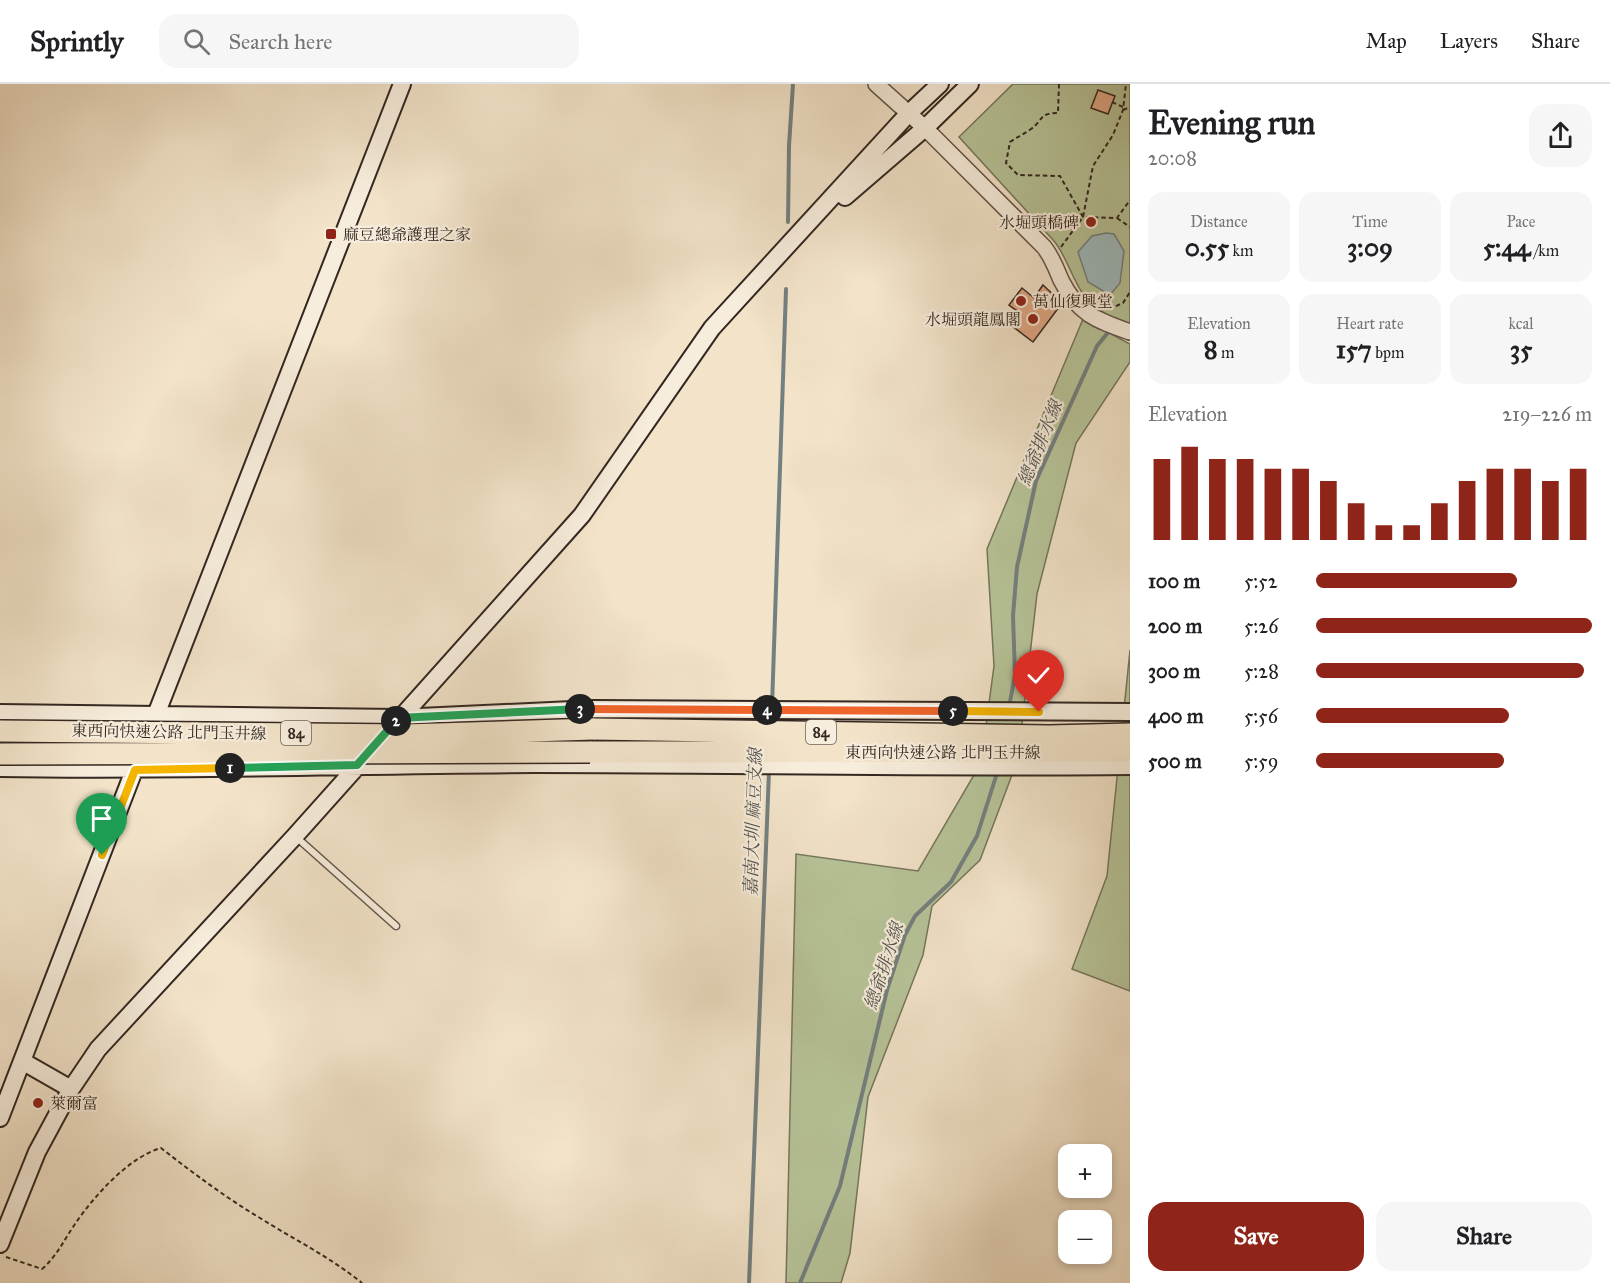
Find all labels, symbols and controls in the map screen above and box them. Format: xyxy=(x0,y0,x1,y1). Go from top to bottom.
search box xyxy=(159,14,579,68)
text: Sprintly xyxy=(30,24,123,59)
icon: search xyxy=(180,25,213,58)
text: Search here xyxy=(228,28,332,55)
text: Map xyxy=(1366,28,1407,54)
text: Layers xyxy=(1440,28,1498,54)
text: Share xyxy=(1531,28,1580,54)
text: Evening run xyxy=(1148,103,1315,143)
button: share xyxy=(1529,104,1592,167)
text: 20:08 xyxy=(1148,146,1197,170)
text: Distance xyxy=(1190,212,1248,231)
text: Time xyxy=(1352,212,1388,231)
text: Pace xyxy=(1506,212,1536,231)
place label: 水堀頭橋碑 xyxy=(999,213,1079,232)
marker: 水堀頭橋碑 xyxy=(1084,215,1098,229)
place label: 麻豆總爺護理之家 xyxy=(343,225,471,244)
marker: 麻豆總爺護理之家 xyxy=(324,227,338,241)
text: 0.55 xyxy=(1185,231,1229,263)
text: 3:09 xyxy=(1347,231,1393,263)
text: 5:44 xyxy=(1483,231,1530,263)
text: km xyxy=(1229,241,1253,260)
text: /km xyxy=(1530,241,1559,260)
place label: 萬仙復興堂 xyxy=(1033,292,1113,311)
marker: 萬仙復興堂 xyxy=(1014,294,1028,308)
place label: 水堀頭龍鳳閣 xyxy=(925,310,1021,329)
marker: 水堀頭龍鳳閣 xyxy=(1026,312,1040,326)
text: Elevation xyxy=(1187,314,1251,333)
text: Heart rate xyxy=(1336,314,1404,333)
text: kcal xyxy=(1508,314,1534,333)
text: 8 xyxy=(1204,333,1217,365)
text: 157 xyxy=(1336,333,1372,365)
text: 35 xyxy=(1510,333,1532,365)
text: m xyxy=(1217,343,1234,362)
text: bpm xyxy=(1372,343,1404,362)
water label: 總爺排水線 xyxy=(1013,395,1068,489)
text: Elevation xyxy=(1148,402,1227,426)
text: 219–226 m xyxy=(1502,402,1592,426)
text: 100 m xyxy=(1148,569,1200,593)
text: 5:52 xyxy=(1244,569,1278,593)
text: 200 m xyxy=(1148,614,1202,638)
text: 5:26 xyxy=(1244,614,1278,638)
pin xyxy=(1013,650,1064,712)
icon: check xyxy=(1022,659,1055,692)
text: 300 m xyxy=(1148,659,1200,683)
text: 5:28 xyxy=(1244,659,1279,683)
pin: 3 xyxy=(565,694,595,724)
pin: 4 xyxy=(752,695,782,725)
pin: 5 xyxy=(938,696,968,726)
text: 3 xyxy=(577,699,583,718)
text: 4 xyxy=(763,700,771,719)
text: 5 xyxy=(949,701,957,720)
text: 400 m xyxy=(1148,704,1204,728)
text: 5:56 xyxy=(1244,704,1278,728)
pin: 2 xyxy=(381,706,411,736)
text: 2 xyxy=(392,711,400,730)
road number: 84 xyxy=(806,720,836,744)
street label: 東西向快速公路 北門玉井線 xyxy=(71,721,267,743)
road number: 84 xyxy=(281,721,311,745)
street label: 東西向快速公路 北門玉井線 xyxy=(845,743,1041,762)
water label: 嘉南大圳 麻豆支線 xyxy=(739,746,767,896)
text: 500 m xyxy=(1148,749,1202,773)
text: 5:59 xyxy=(1244,749,1278,773)
pin: 1 xyxy=(215,753,245,783)
text: 1 xyxy=(227,758,233,777)
pin xyxy=(76,793,127,855)
icon: arrive xyxy=(85,802,118,835)
water label: 總爺排水線 xyxy=(860,918,909,1012)
place label: 萊爾富 xyxy=(50,1094,98,1113)
marker: 萊爾富 xyxy=(31,1096,45,1110)
map controls xyxy=(1058,1144,1112,1264)
button: + xyxy=(1058,1144,1112,1198)
button: Save xyxy=(1148,1202,1364,1271)
button: Share xyxy=(1376,1202,1592,1271)
button: − xyxy=(1058,1210,1112,1264)

